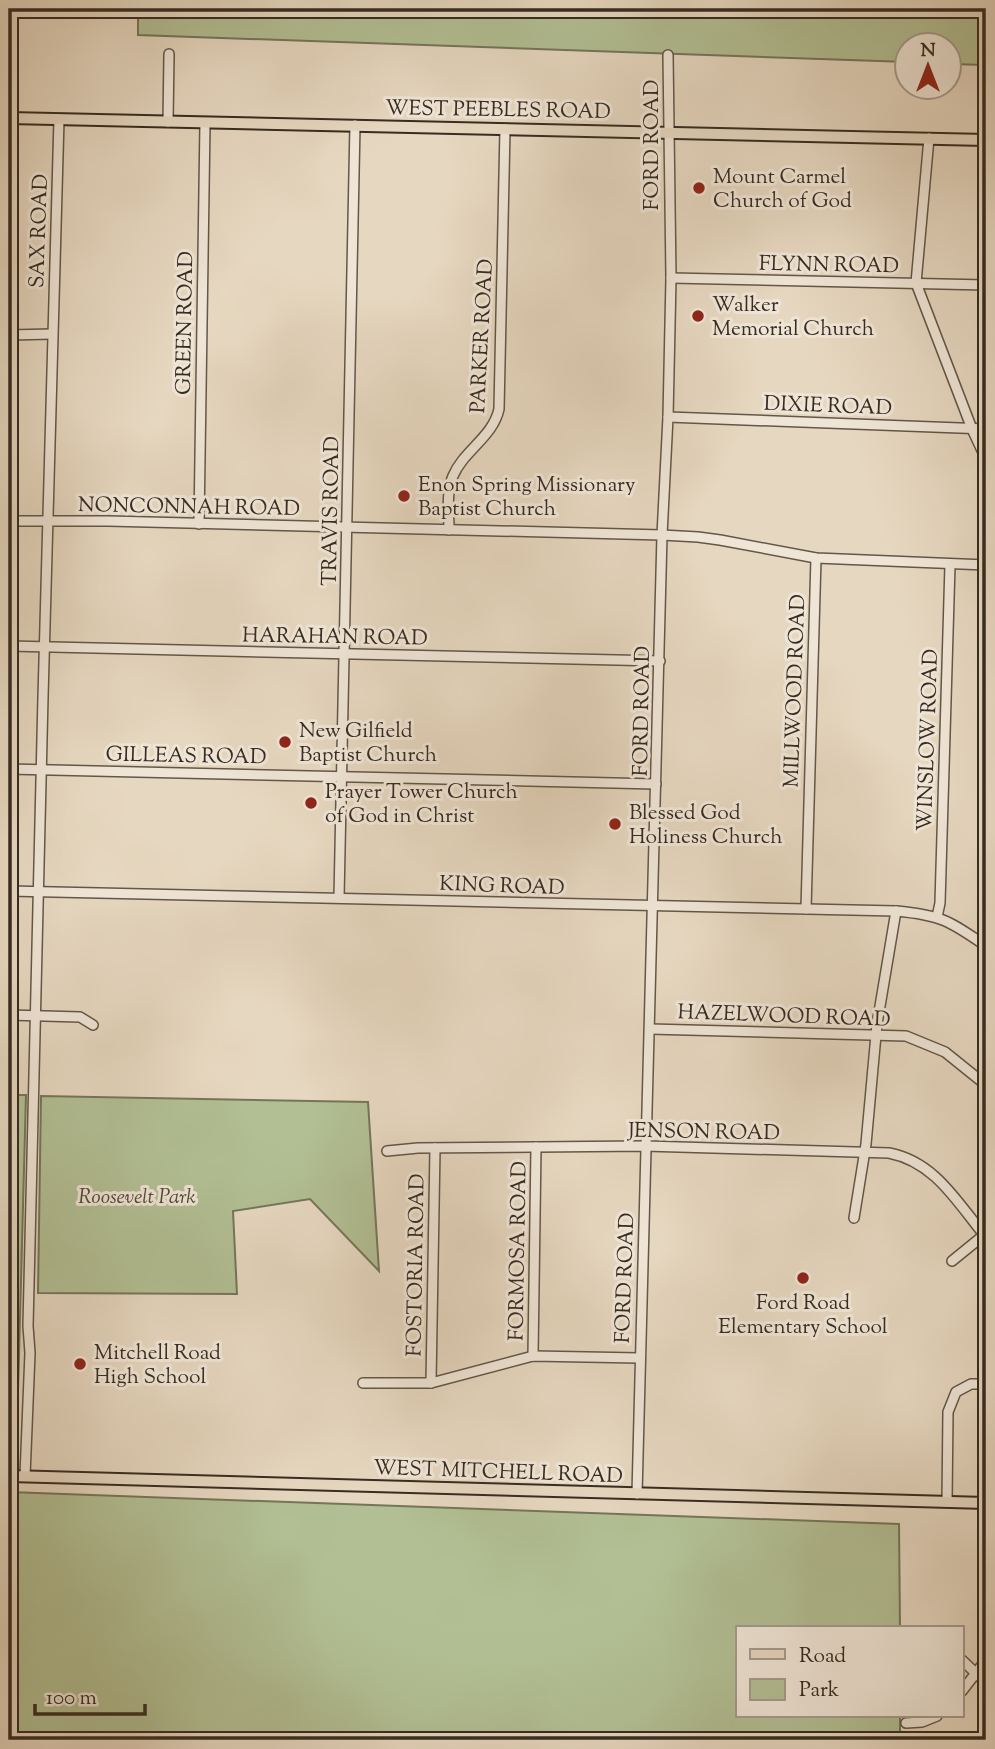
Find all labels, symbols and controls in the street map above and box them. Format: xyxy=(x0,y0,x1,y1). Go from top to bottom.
north arrow xyxy=(894,32,964,102)
text: N xyxy=(920,38,936,65)
street label: FORD ROAD xyxy=(638,80,668,210)
street label: WEST PEEBLES ROAD xyxy=(385,94,611,128)
place label: Mount Carmel Church of God xyxy=(713,163,852,217)
street label: SAX ROAD xyxy=(23,173,57,289)
marker: Mount Carmel Church of God xyxy=(691,180,707,196)
street label: FLYNN ROAD xyxy=(759,250,899,282)
street label: GREEN ROAD xyxy=(170,251,202,395)
street label: PARKER ROAD xyxy=(464,258,502,414)
place label: Walker Memorial Church xyxy=(712,291,874,345)
marker: Walker Memorial Church xyxy=(690,308,706,324)
street label: DIXIE ROAD xyxy=(763,390,893,424)
street label: TRAVIS ROAD xyxy=(316,436,348,586)
place label: Enon Spring Missionary Baptist Church xyxy=(418,471,636,525)
marker: Enon Spring Missionary Baptist Church xyxy=(396,488,412,504)
street label: NONCONNAH ROAD xyxy=(78,491,300,525)
street label: MILLWOOD ROAD xyxy=(778,594,814,788)
street label: HARAHAN ROAD xyxy=(242,621,428,655)
street label: FORD ROAD xyxy=(627,645,659,777)
street label: WINSLOW ROAD xyxy=(911,648,947,832)
place label: New Gilfield Baptist Church xyxy=(299,717,437,771)
marker: New Gilfield Baptist Church xyxy=(277,734,293,750)
street label: GILLEAS ROAD xyxy=(105,741,267,773)
place label: Prayer Tower Church of God in Christ xyxy=(325,778,518,832)
marker: Prayer Tower Church of God in Christ xyxy=(303,795,319,811)
place label: Blessed God Holiness Church xyxy=(629,799,783,853)
marker: Blessed God Holiness Church xyxy=(607,816,623,832)
street label: KING ROAD xyxy=(439,870,565,904)
street label: HAZELWOOD ROAD xyxy=(677,998,891,1036)
street label: JENSON ROAD xyxy=(627,1117,780,1149)
street label: FORMOSA ROAD xyxy=(502,1161,536,1341)
street label: FOSTORIA ROAD xyxy=(400,1173,434,1357)
park label: Roosevelt Park xyxy=(78,1183,196,1213)
street label: FORD ROAD xyxy=(609,1212,643,1344)
marker: Ford Road Elementary School xyxy=(795,1270,811,1286)
place label: Ford Road Elementary School xyxy=(718,1289,888,1343)
place label: Mitchell Road High School xyxy=(94,1339,221,1393)
marker: Mitchell Road High School xyxy=(72,1356,88,1372)
street label: WEST MITCHELL ROAD xyxy=(373,1454,623,1492)
legend xyxy=(736,1626,964,1718)
text: Road xyxy=(799,1642,846,1672)
scale bar xyxy=(35,1672,145,1716)
text: Park xyxy=(799,1676,840,1706)
text: 100 m xyxy=(46,1684,97,1714)

